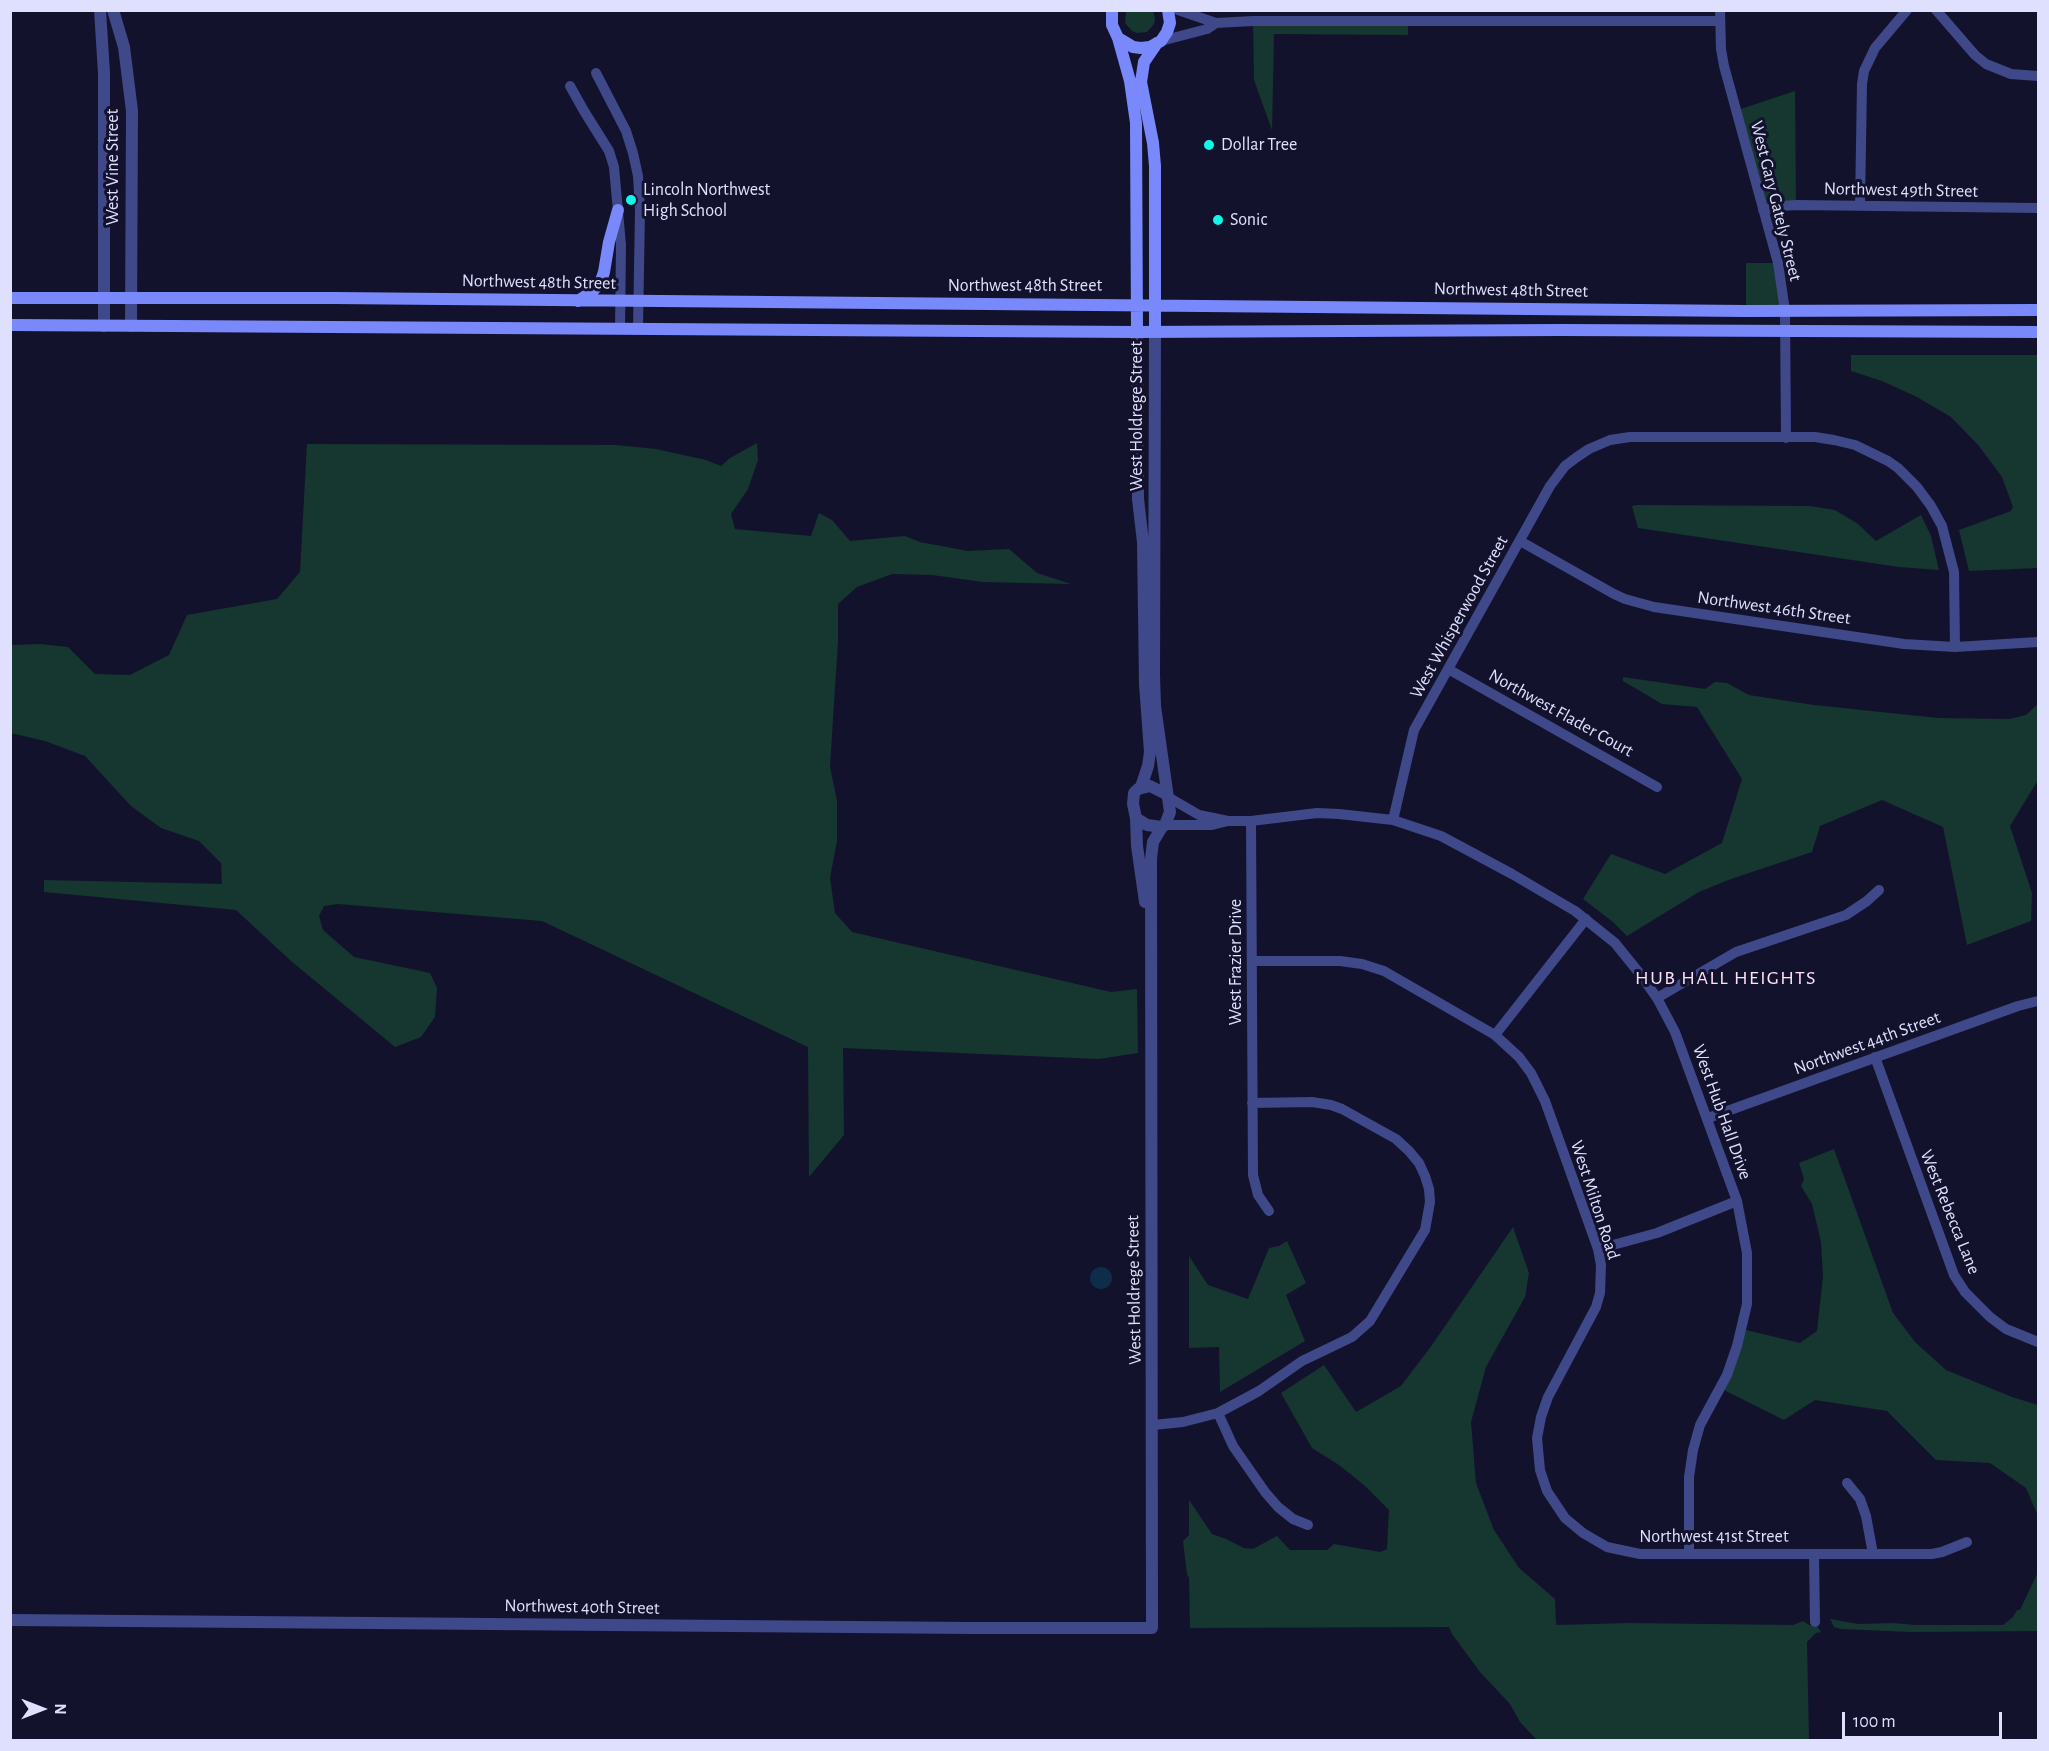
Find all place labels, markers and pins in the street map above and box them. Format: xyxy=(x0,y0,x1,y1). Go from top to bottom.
place label: Dollar Tree xyxy=(1221,134,1297,156)
marker: Dollar Tree xyxy=(1202,138,1216,152)
place label: Lincoln Northwest High School xyxy=(643,179,770,222)
marker: Lincoln Northwest High School xyxy=(624,193,638,207)
place label: Sonic xyxy=(1230,209,1267,231)
marker: Sonic xyxy=(1211,213,1225,227)

